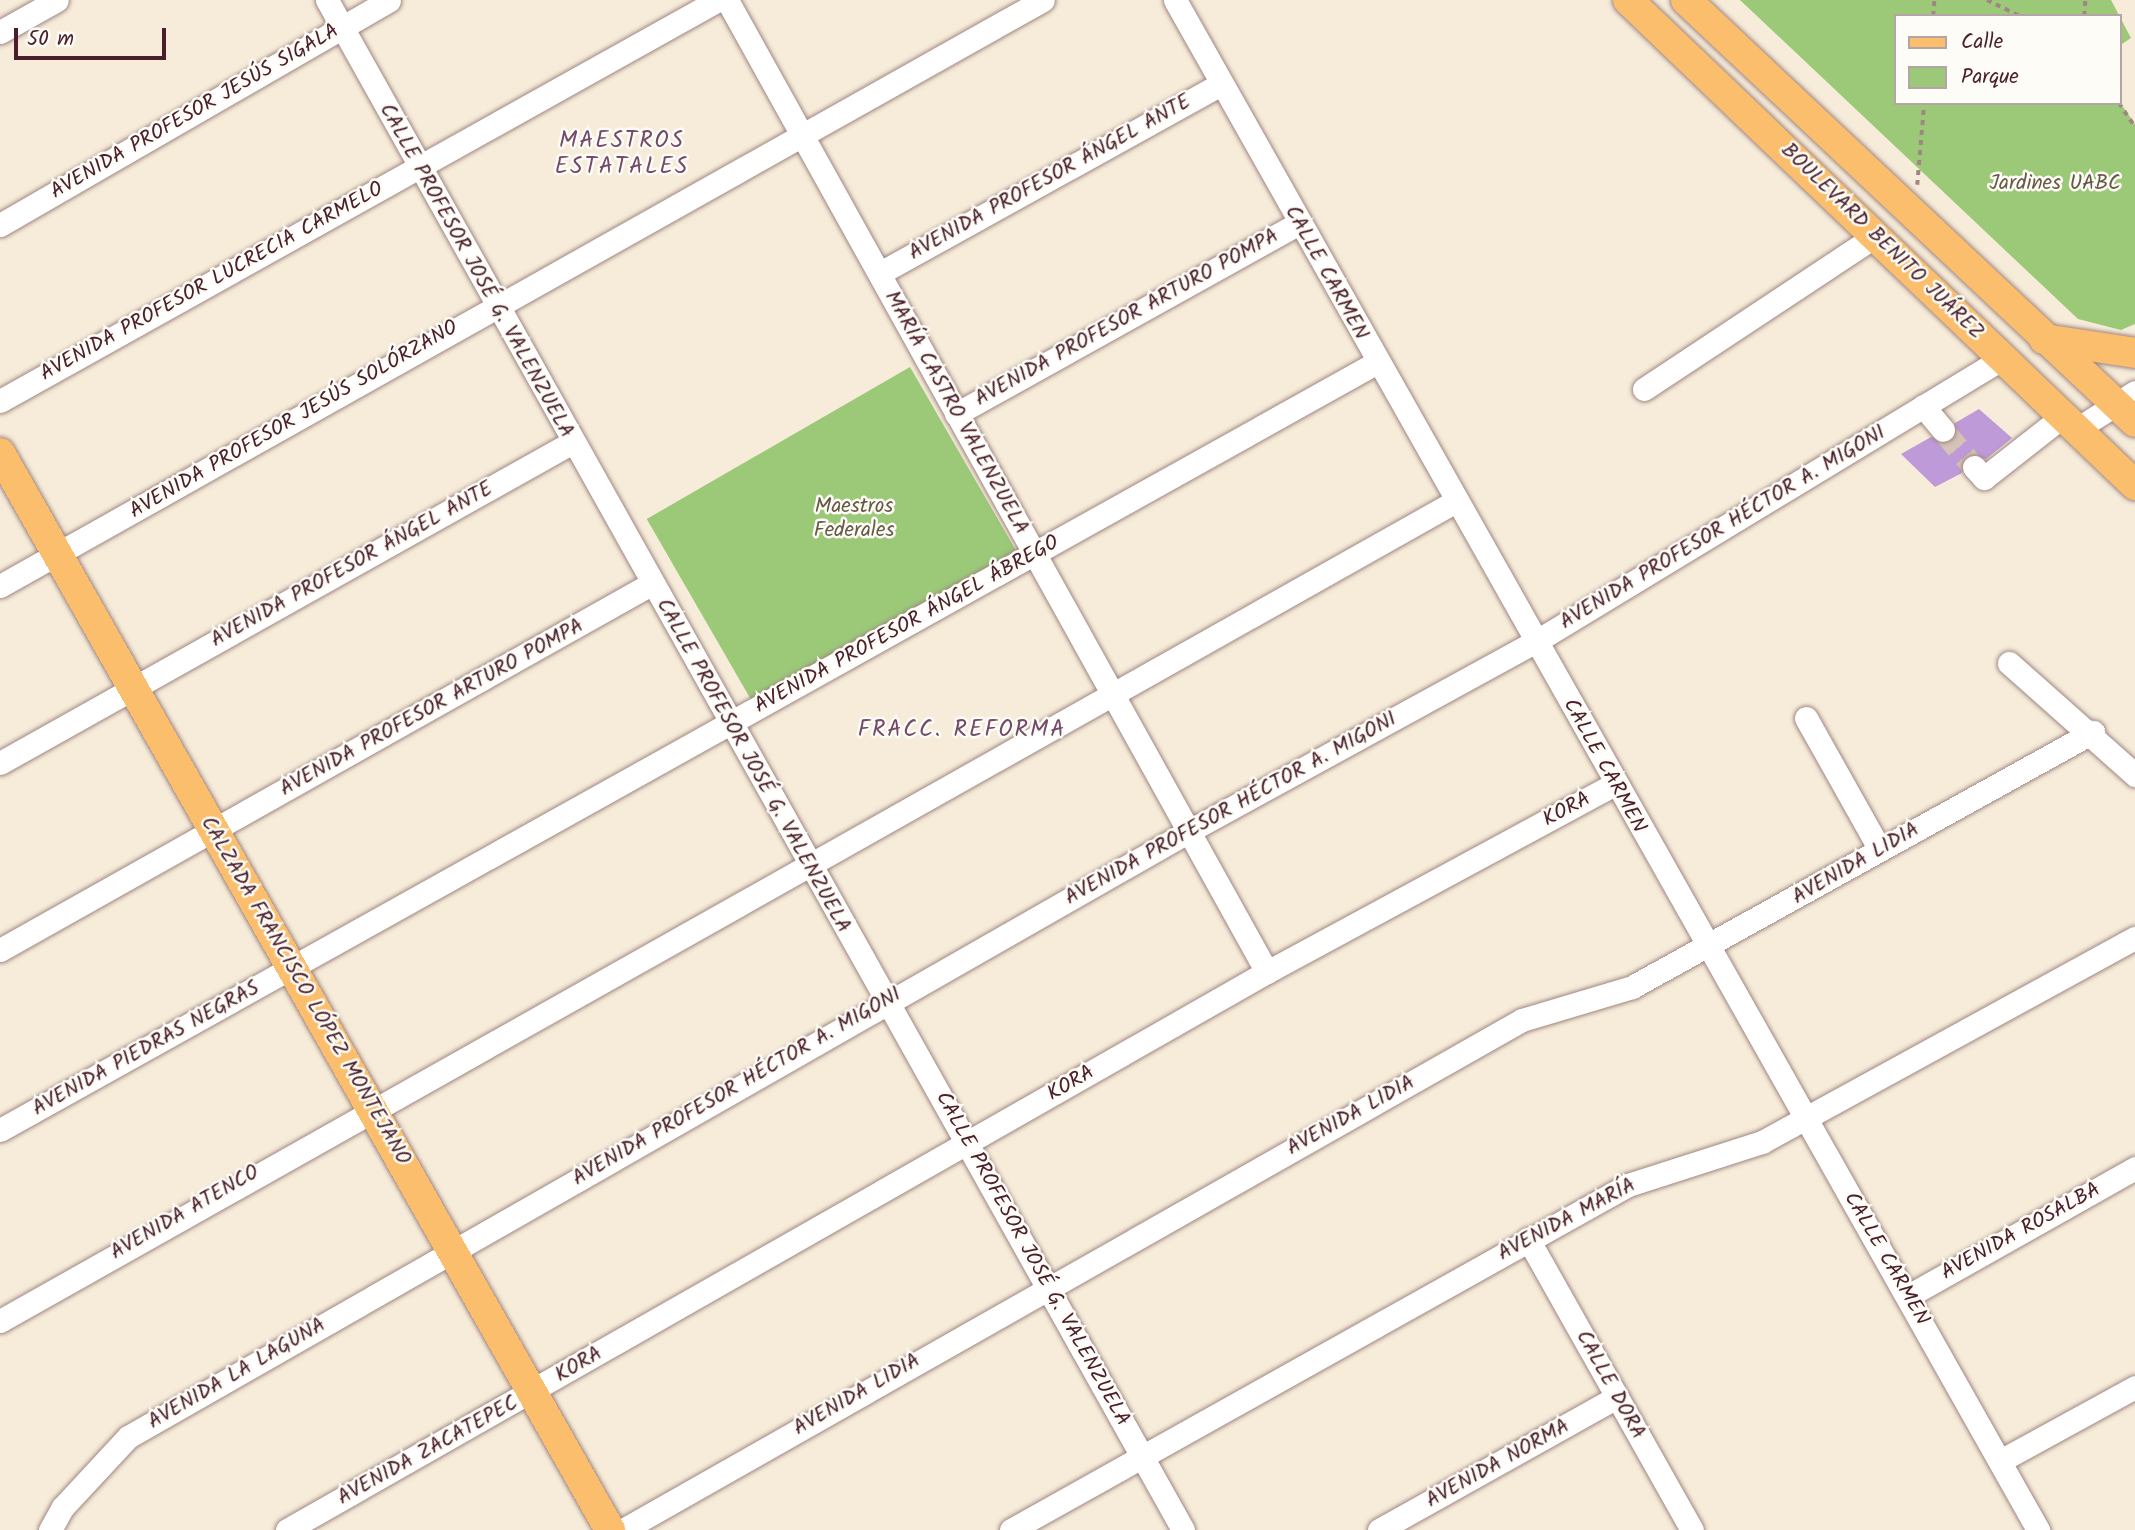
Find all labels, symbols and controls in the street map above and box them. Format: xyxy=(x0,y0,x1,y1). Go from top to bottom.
scale bar xyxy=(18,14,170,58)
legend xyxy=(1894,14,2121,105)
street label: AVENIDA PROFESOR JESÚS SIGALA xyxy=(46,19,344,205)
text: 50 m xyxy=(27,23,74,56)
text: Calle xyxy=(1961,26,2003,59)
text: Parque xyxy=(1961,61,2019,94)
street label: AVENIDA PROFESOR ÁNGEL ANTE xyxy=(905,90,1195,266)
street label: CALLE PROFESOR JOSÉ G. VALENZUELA xyxy=(373,99,579,443)
district label: MAESTROS ESTATALES xyxy=(556,127,688,181)
street label: BOULEVARD BENITO JUÁREZ xyxy=(1775,138,1989,346)
park label: Jardines UABC xyxy=(1989,171,2121,197)
street label: AVENIDA PROFESOR LUCRECIA CARMELO xyxy=(36,177,388,387)
street label: CALLE CARMEN xyxy=(1279,201,1373,345)
street label: AVENIDA PROFESOR ARTURO POMPA xyxy=(971,224,1283,412)
street label: MARÍA CASTRO VALENZUELA xyxy=(878,287,1034,539)
street label: AVENIDA PROFESOR JESÚS SOLÓRZANO xyxy=(125,315,463,525)
street label: AVENIDA PROFESOR HÉCTOR A. MIGONI xyxy=(1556,420,1890,636)
street label: AVENIDA PROFESOR ÁNGEL ANTE xyxy=(207,477,497,653)
park label: Maestros Federales xyxy=(814,494,894,544)
street label: AVENIDA PROFESOR ÁNGEL ÁBREGO xyxy=(750,530,1064,720)
street label: CALLE PROFESOR JOSÉ G. VALENZUELA xyxy=(650,594,856,938)
street label: AVENIDA PROFESOR ARTURO POMPA xyxy=(276,614,588,802)
street label: CALLE CARMEN xyxy=(1557,694,1651,838)
street label: AVENIDA PROFESOR HÉCTOR A. MIGONI xyxy=(1061,707,1401,911)
district label: FRACC. REFORMA xyxy=(860,716,1064,744)
street label: KORA xyxy=(1539,787,1595,833)
street label: CALZADA FRANCISCO LÓPEZ MONTEJANO xyxy=(195,812,415,1170)
street label: AVENIDA LIDIA xyxy=(1788,817,1924,911)
street label: AVENIDA PIEDRAS NEGRAS xyxy=(28,976,264,1122)
street label: AVENIDA PROFESOR HÉCTOR A. MIGONI xyxy=(568,982,906,1192)
street label: KORA xyxy=(1043,1061,1099,1107)
street label: AVENIDA LIDIA xyxy=(1283,1070,1419,1162)
street label: CALLE PROFESOR JOSÉ G. VALENZUELA xyxy=(929,1087,1135,1431)
street label: AVENIDA ATENCO xyxy=(106,1160,264,1266)
street label: AVENIDA MARÍA xyxy=(1494,1173,1640,1267)
street label: AVENIDA ROSALBA xyxy=(1937,1178,2105,1286)
street label: CALLE CARMEN xyxy=(1838,1188,1934,1330)
street label: AVENIDA LA LAGUNA xyxy=(144,1313,330,1435)
street label: CALLE DORA xyxy=(1570,1326,1650,1444)
street label: KORA xyxy=(551,1342,607,1388)
street label: AVENIDA LIDIA xyxy=(789,1348,925,1442)
street label: AVENIDA ZACATEPEC xyxy=(333,1391,523,1511)
street label: AVENIDA NORMA xyxy=(1422,1414,1574,1514)

